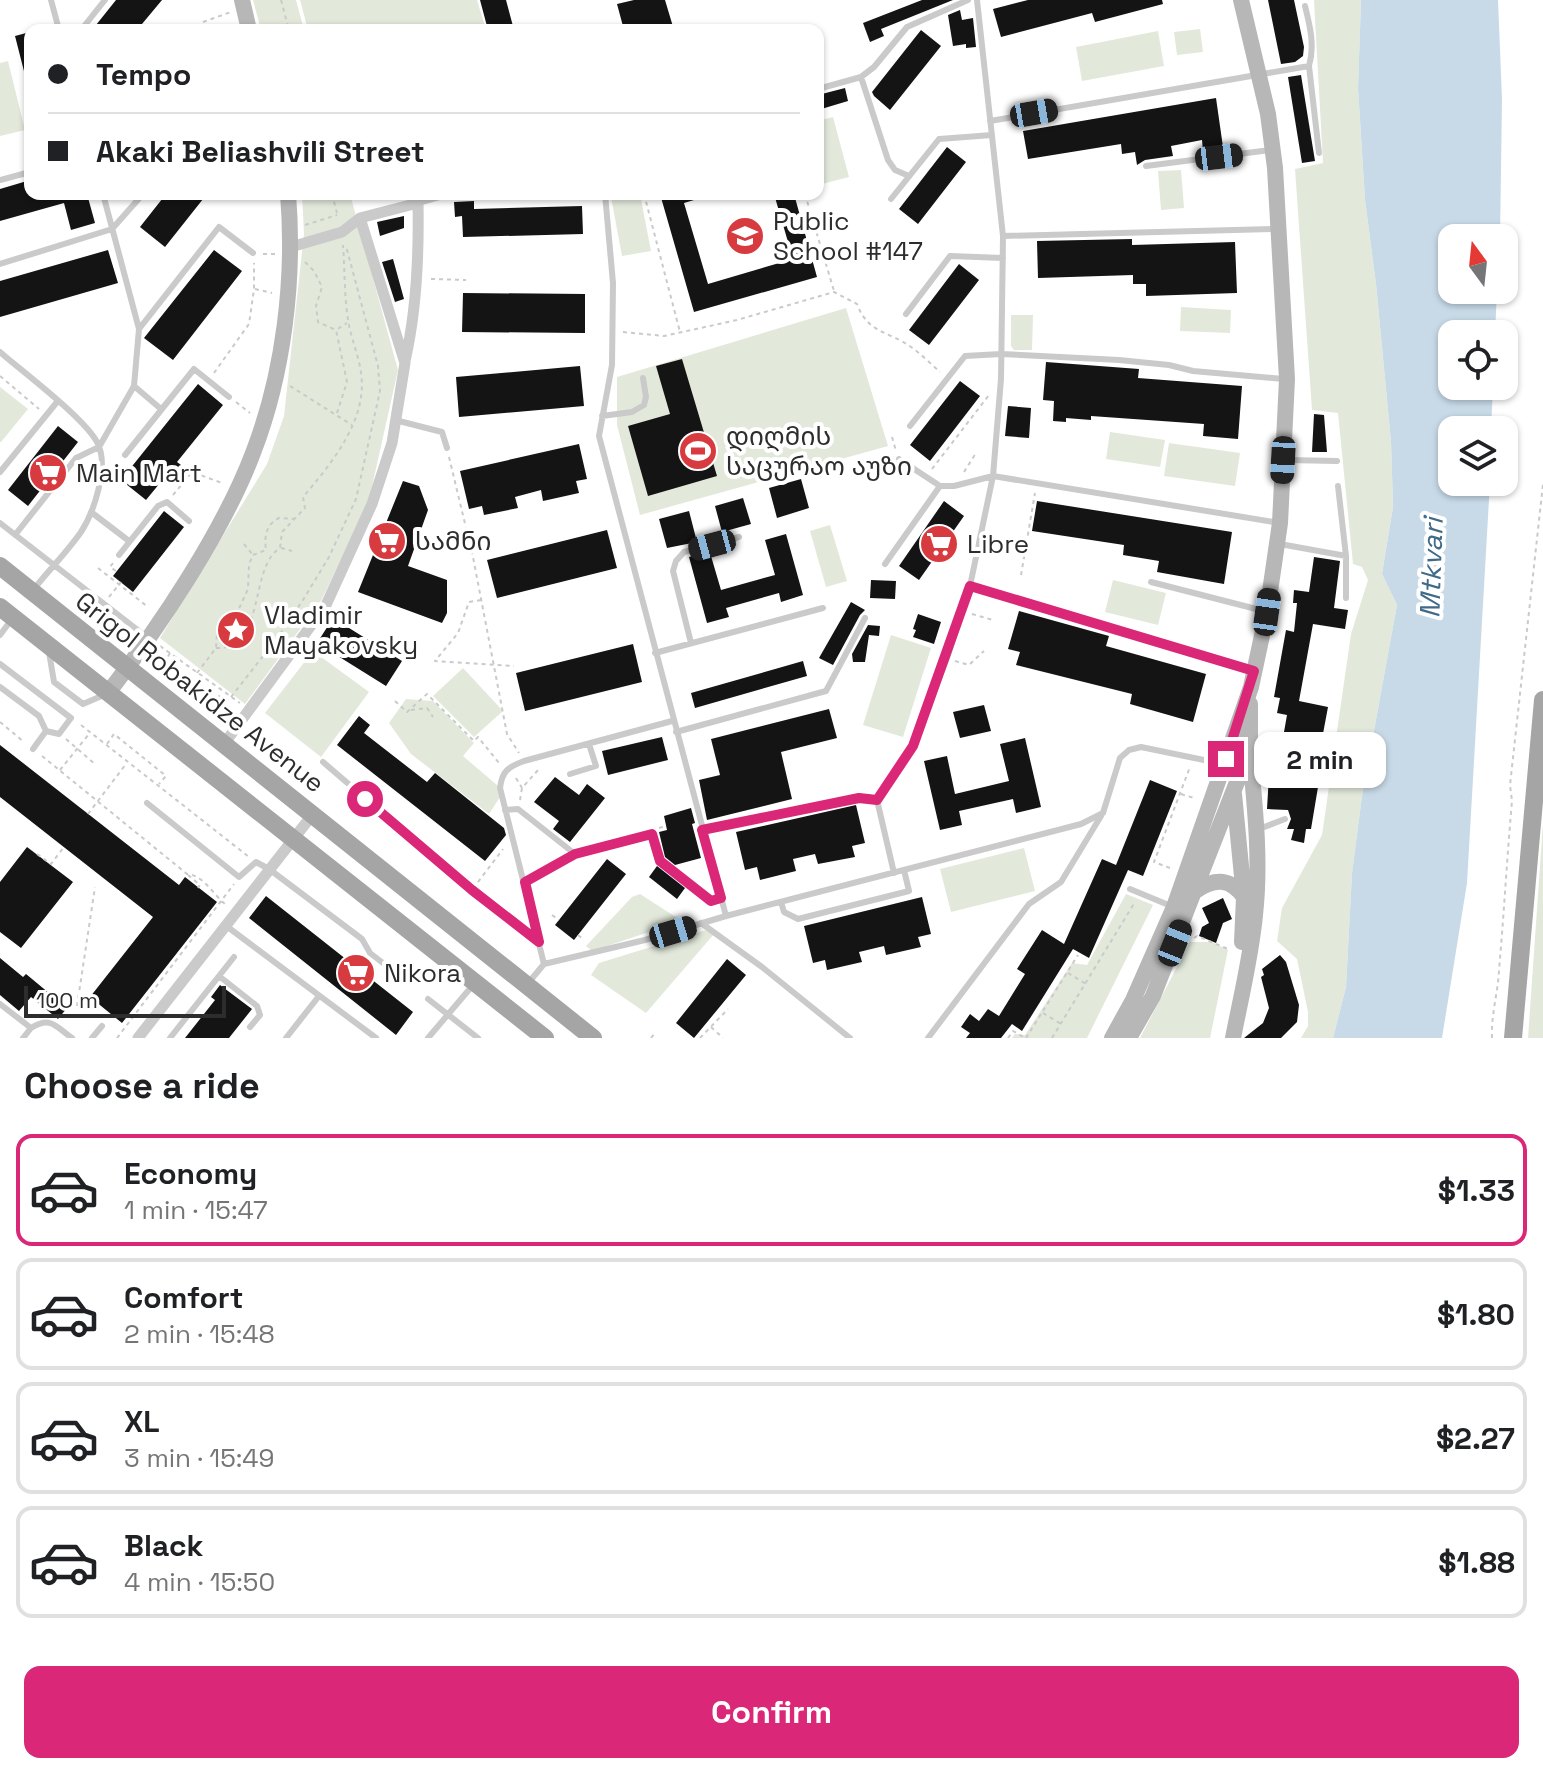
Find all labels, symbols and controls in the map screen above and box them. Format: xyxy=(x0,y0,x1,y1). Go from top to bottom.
text: Tempo xyxy=(96,55,191,94)
car xyxy=(1008,97,1060,129)
text: Akaki Beliashvili Street xyxy=(96,132,425,171)
car xyxy=(1194,142,1244,172)
place label: Public School #147 xyxy=(773,204,923,268)
school or university icon: Public School #147 xyxy=(724,215,766,257)
north arrow xyxy=(1438,224,1518,304)
map controls xyxy=(1438,224,1518,496)
button: locate xyxy=(1438,320,1518,400)
button: layers xyxy=(1438,416,1518,496)
place label: დიღმის საცურაო აუზი xyxy=(726,419,912,483)
sports icon: დიღმის საცურაო აუზი xyxy=(677,430,719,472)
car xyxy=(1270,435,1296,485)
supermarket icon: Main Mart xyxy=(27,452,69,494)
place label: Main Mart xyxy=(76,456,202,490)
water label: Mtkvari xyxy=(1411,514,1451,619)
supermarket icon: სამნი xyxy=(366,520,408,562)
supermarket icon: Libre xyxy=(918,523,960,565)
place label: სამნი xyxy=(415,524,491,558)
car xyxy=(686,527,738,563)
place label: Libre xyxy=(967,527,1029,561)
street label: Grigol Robakidze Avenue xyxy=(69,584,331,800)
car xyxy=(1252,587,1282,637)
place label: Vladimir Mayakovsky xyxy=(264,598,418,662)
place icon: Vladimir Mayakovsky xyxy=(215,609,257,651)
callout: 2 min xyxy=(1254,731,1386,787)
route end xyxy=(1208,741,1244,777)
text: 2 min xyxy=(1286,743,1354,777)
route start xyxy=(347,781,383,817)
car xyxy=(647,914,699,950)
car xyxy=(1155,916,1195,970)
supermarket icon: Nikora xyxy=(335,952,377,994)
place label: Nikora xyxy=(384,956,461,990)
scale bar xyxy=(24,982,226,1018)
text: 100 m xyxy=(36,986,98,1014)
text: Choose a ride xyxy=(24,1063,260,1109)
icon: car xyxy=(28,1154,100,1226)
text: Economy xyxy=(124,1154,257,1193)
text: $1.33 xyxy=(1438,1171,1515,1210)
text: 1 min · 15:47 xyxy=(124,1193,268,1227)
icon: car xyxy=(28,1278,100,1350)
text: Comfort xyxy=(124,1278,243,1317)
text: $1.80 xyxy=(1437,1295,1515,1334)
text: 2 min · 15:48 xyxy=(124,1317,275,1351)
icon: car xyxy=(28,1402,100,1474)
text: XL xyxy=(124,1402,160,1441)
text: $2.27 xyxy=(1436,1419,1515,1458)
text: 3 min · 15:49 xyxy=(124,1441,274,1475)
icon: car xyxy=(28,1526,100,1598)
text: Black xyxy=(124,1526,203,1565)
text: $1.88 xyxy=(1438,1543,1515,1582)
text: 4 min · 15:50 xyxy=(124,1565,275,1599)
button: Confirm xyxy=(24,1666,1519,1758)

